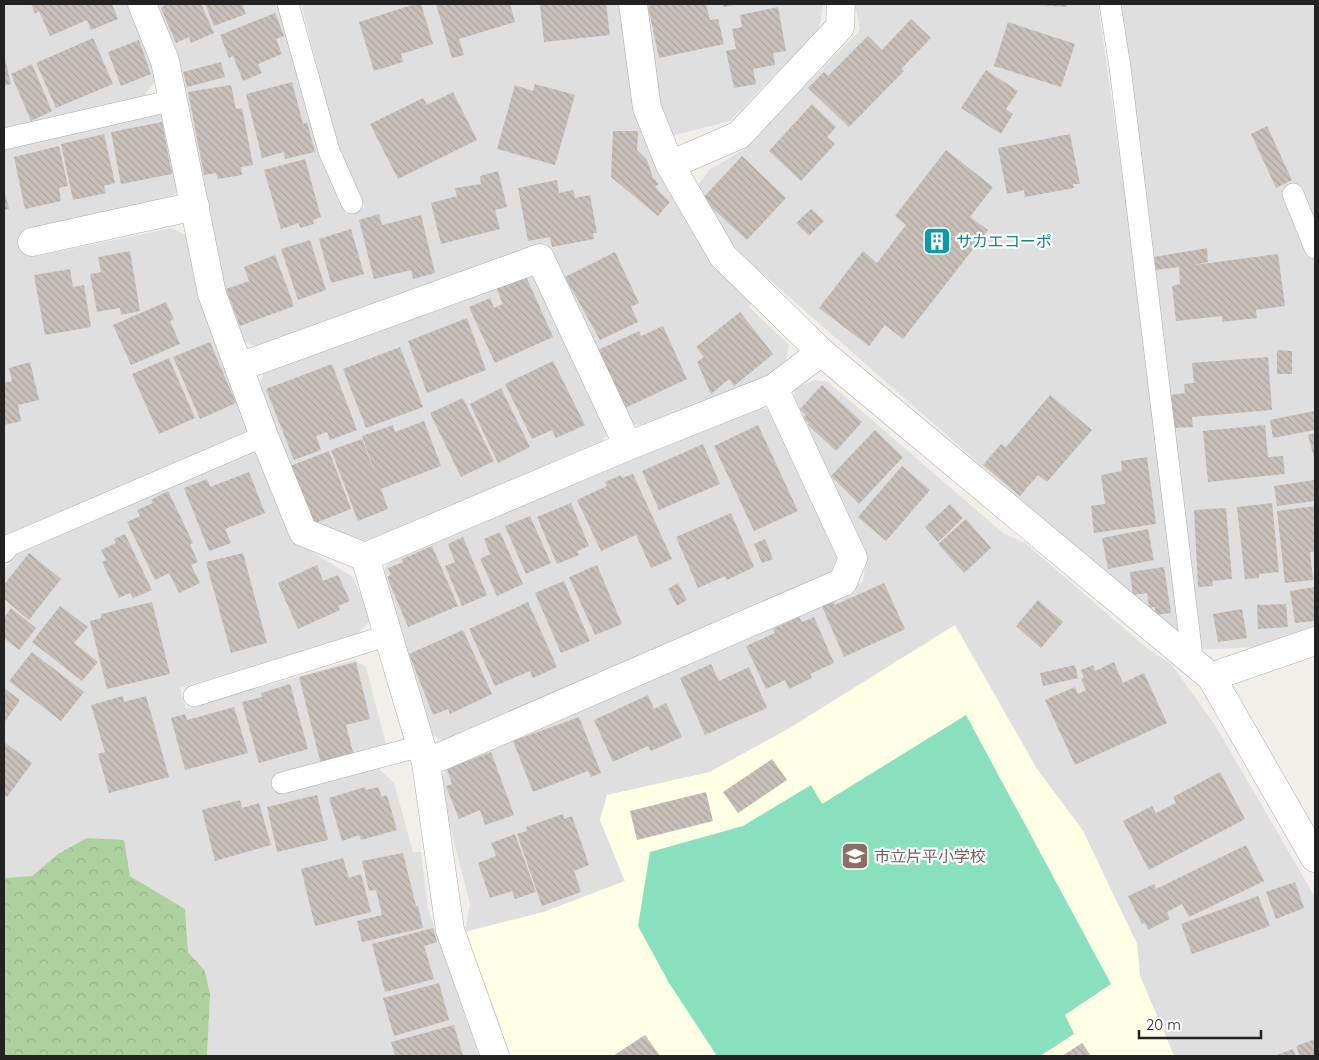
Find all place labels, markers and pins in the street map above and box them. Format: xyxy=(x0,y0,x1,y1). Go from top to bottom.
building icon: サカエコーポ xyxy=(922,226,952,256)
place label: サカエコーポ xyxy=(956,231,1052,251)
school or university icon: 市立片平小学校 xyxy=(840,841,870,871)
place label: 市立片平小学校 xyxy=(874,846,986,866)

